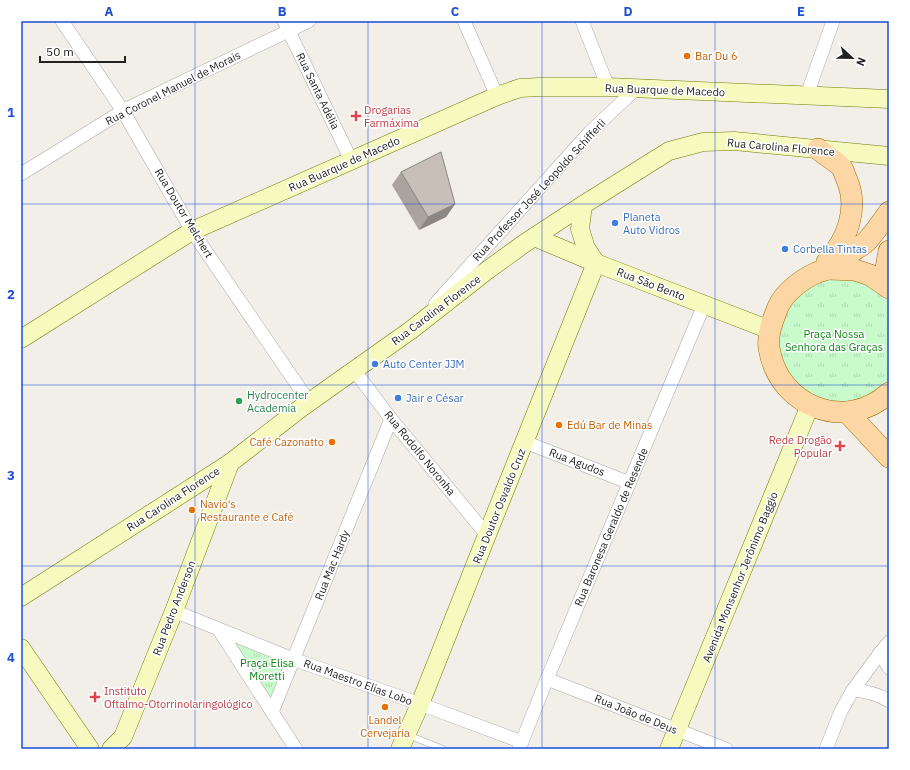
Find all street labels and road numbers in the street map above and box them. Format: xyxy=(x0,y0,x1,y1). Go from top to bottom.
street label: Rua Coronel Manuel de Morais xyxy=(103,48,243,128)
street label: Rua Santa Adélia xyxy=(293,50,343,132)
street label: Rua Buarque de Macedo xyxy=(605,81,725,99)
street label: Rua Professor José Leopoldo Schifferli xyxy=(469,116,609,264)
street label: Rua Buarque de Macedo xyxy=(286,133,402,195)
street label: Rua Carolina Florence xyxy=(727,135,835,159)
street label: Rua Doutor Melchert xyxy=(152,166,216,260)
street label: Rua São Bento xyxy=(615,265,687,303)
street label: Rua Carolina Florence xyxy=(389,272,483,348)
street label: Rua Rodolfo Noronha xyxy=(382,408,459,498)
street label: Rua Agudos xyxy=(547,445,607,479)
street label: Rua Doutor Osvaldo Cruz xyxy=(470,446,528,566)
street label: Rua Baronesa Geraldo de Resende xyxy=(571,446,651,608)
street label: Rua Carolina Florence xyxy=(124,464,222,534)
street label: Avenida Monsenhor Jerônimo Baggio xyxy=(699,490,781,664)
street label: Rua Mac Hardy xyxy=(312,528,353,602)
street label: Rua Pedro Anderson xyxy=(149,558,199,658)
street label: Rua Maestro Elias Lobo xyxy=(302,656,414,708)
street label: Rua João de Deus xyxy=(592,691,680,737)

